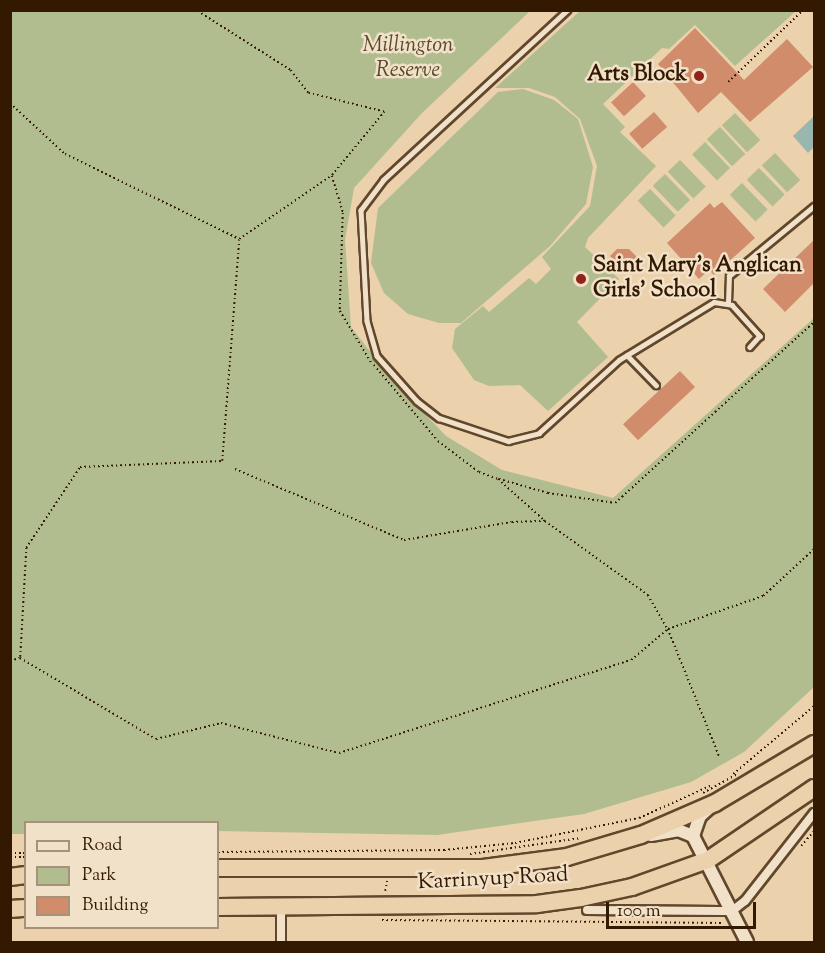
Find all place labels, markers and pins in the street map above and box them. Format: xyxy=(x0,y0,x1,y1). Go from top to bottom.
place label: Arts Block xyxy=(587,63,687,89)
marker: Arts Block xyxy=(692,69,706,83)
place label: Saint Mary's Anglican Girls' School xyxy=(593,253,802,304)
marker: Saint Mary's Anglican Girls' School xyxy=(574,272,588,286)

